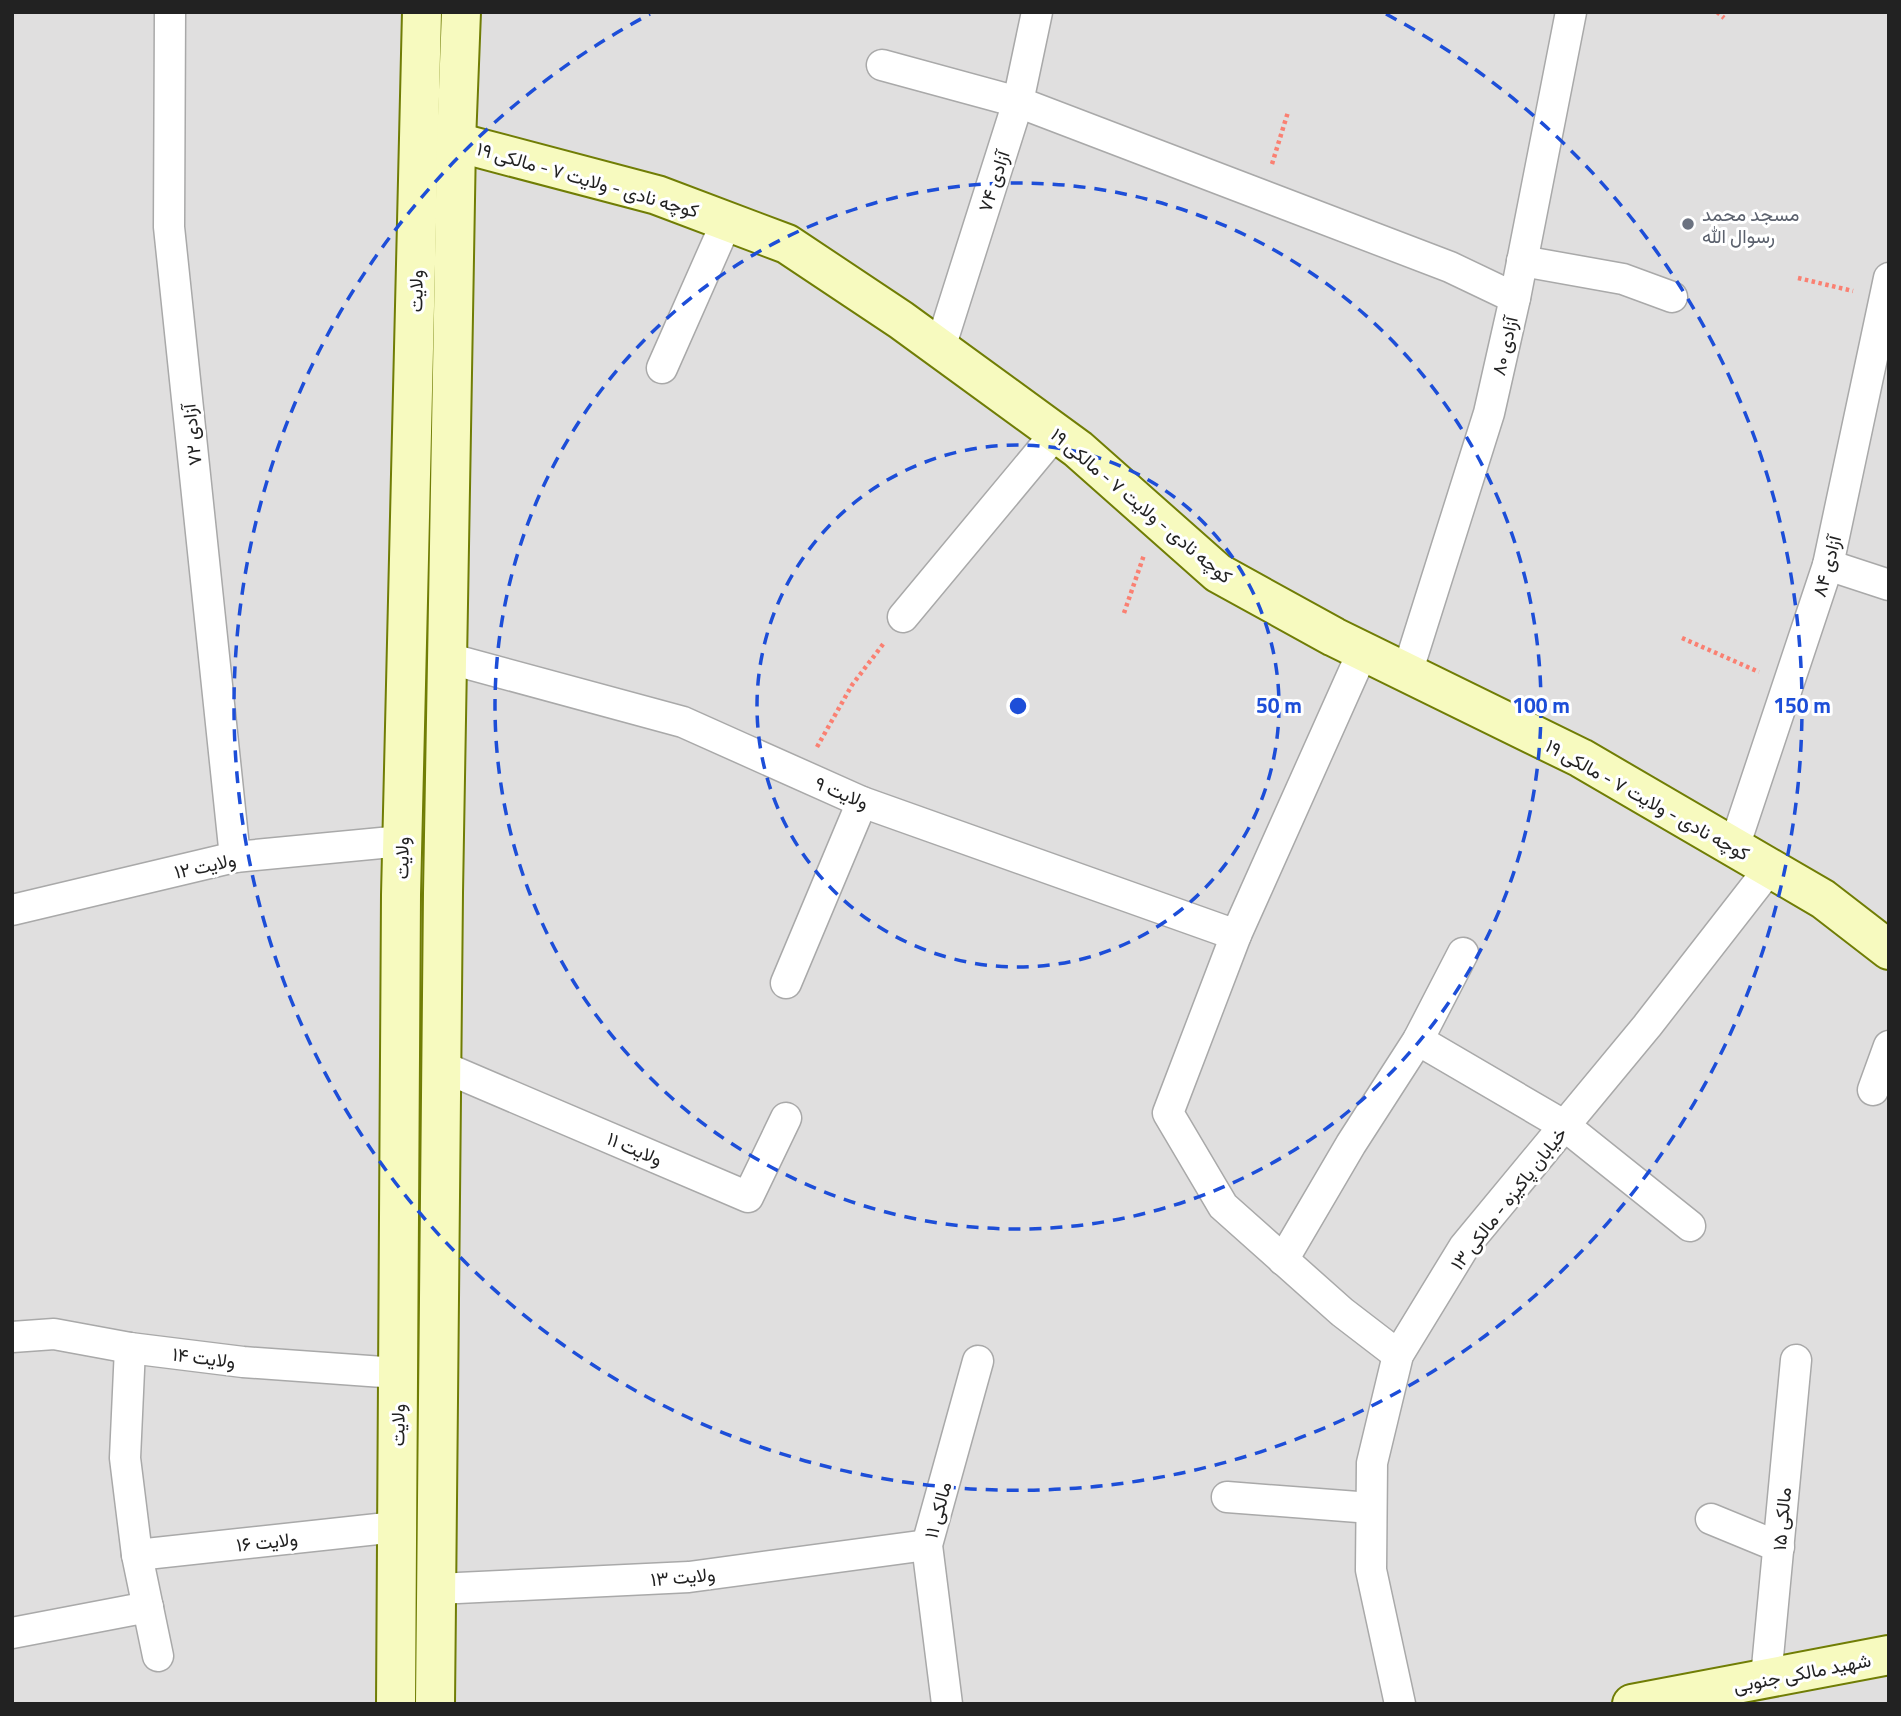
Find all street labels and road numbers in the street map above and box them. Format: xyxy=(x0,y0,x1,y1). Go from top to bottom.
street label: کوچه نادی - ولایت ۷ - مالکی ۱۹ xyxy=(474,133,702,225)
street label: آزادی ۷۴ xyxy=(970,145,1017,215)
street label: ولایت xyxy=(400,269,430,313)
street label: آزادی ۸۰ xyxy=(1483,312,1525,378)
street label: آزادی ۷۲ xyxy=(173,401,209,467)
street label: کوچه نادی - ولایت ۷ - مالکی ۱۹ xyxy=(1045,420,1239,590)
street label: آزادی ۸۴ xyxy=(1804,530,1849,600)
street label: کوچه نادی - ولایت ۷ - مالکی ۱۹ xyxy=(1541,731,1755,867)
street label: ولایت ۹ xyxy=(810,768,874,816)
street label: ولایت xyxy=(386,836,416,880)
street label: ولایت ۱۲ xyxy=(171,844,239,886)
street label: خیابان پاکیزه - مالکی ۱۳ xyxy=(1443,1120,1573,1276)
street label: ولایت ۱۱ xyxy=(603,1123,667,1173)
street label: ولایت ۱۴ xyxy=(171,1339,237,1375)
street label: ولایت xyxy=(382,1403,412,1447)
street label: مالکی ۱۱ xyxy=(916,1478,958,1542)
street label: مالکی ۱۵ xyxy=(1764,1486,1798,1552)
street label: ولایت ۱۶ xyxy=(235,1523,299,1559)
street label: ولایت ۱۳ xyxy=(649,1559,717,1593)
street label: شهید مالکی جنوبی xyxy=(1731,1644,1873,1700)

